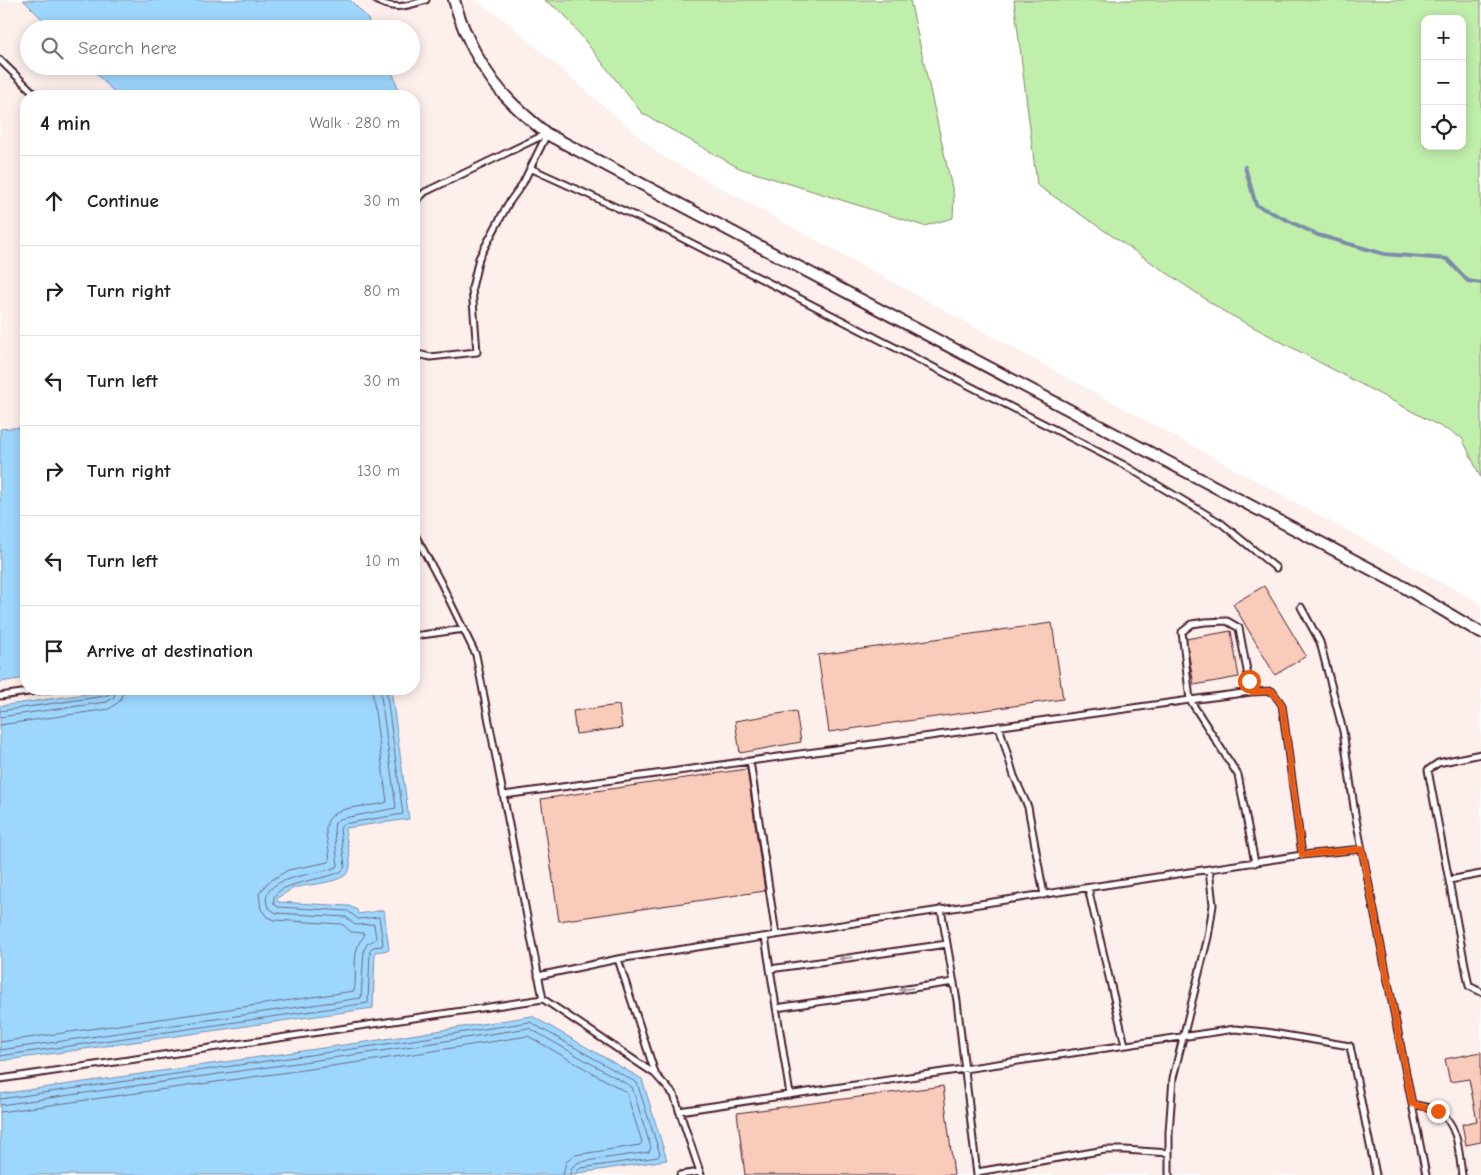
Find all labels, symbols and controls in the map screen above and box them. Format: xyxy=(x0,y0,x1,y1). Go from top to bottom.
map controls xyxy=(1421,15,1466,150)
button: + xyxy=(1421,15,1466,60)
search box xyxy=(20,20,420,75)
icon: search xyxy=(38,34,66,62)
text: Search here xyxy=(78,37,177,59)
button: − xyxy=(1421,60,1466,105)
button: locate xyxy=(1421,105,1466,150)
text: 4 min xyxy=(40,111,91,135)
text: Walk · 280 m xyxy=(309,114,400,132)
icon: ahead xyxy=(40,187,68,215)
text: Continue xyxy=(87,190,159,212)
text: 30 m xyxy=(364,192,400,210)
icon: right xyxy=(40,277,68,305)
text: Turn right xyxy=(87,280,171,302)
text: 80 m xyxy=(363,282,400,300)
icon: left xyxy=(40,367,68,395)
text: Turn left xyxy=(87,370,158,392)
text: 30 m xyxy=(364,372,400,390)
icon: right xyxy=(40,457,68,485)
text: Turn right xyxy=(87,460,171,482)
text: 130 m xyxy=(357,462,400,480)
icon: left xyxy=(40,547,68,575)
text: Turn left xyxy=(87,550,158,572)
text: 10 m xyxy=(365,552,400,570)
icon: arrive xyxy=(40,637,68,665)
text: Arrive at destination xyxy=(87,640,253,662)
route start xyxy=(1238,670,1261,693)
one-way arrow xyxy=(838,954,854,962)
one-way arrow xyxy=(897,985,913,993)
route end xyxy=(1427,1100,1450,1123)

